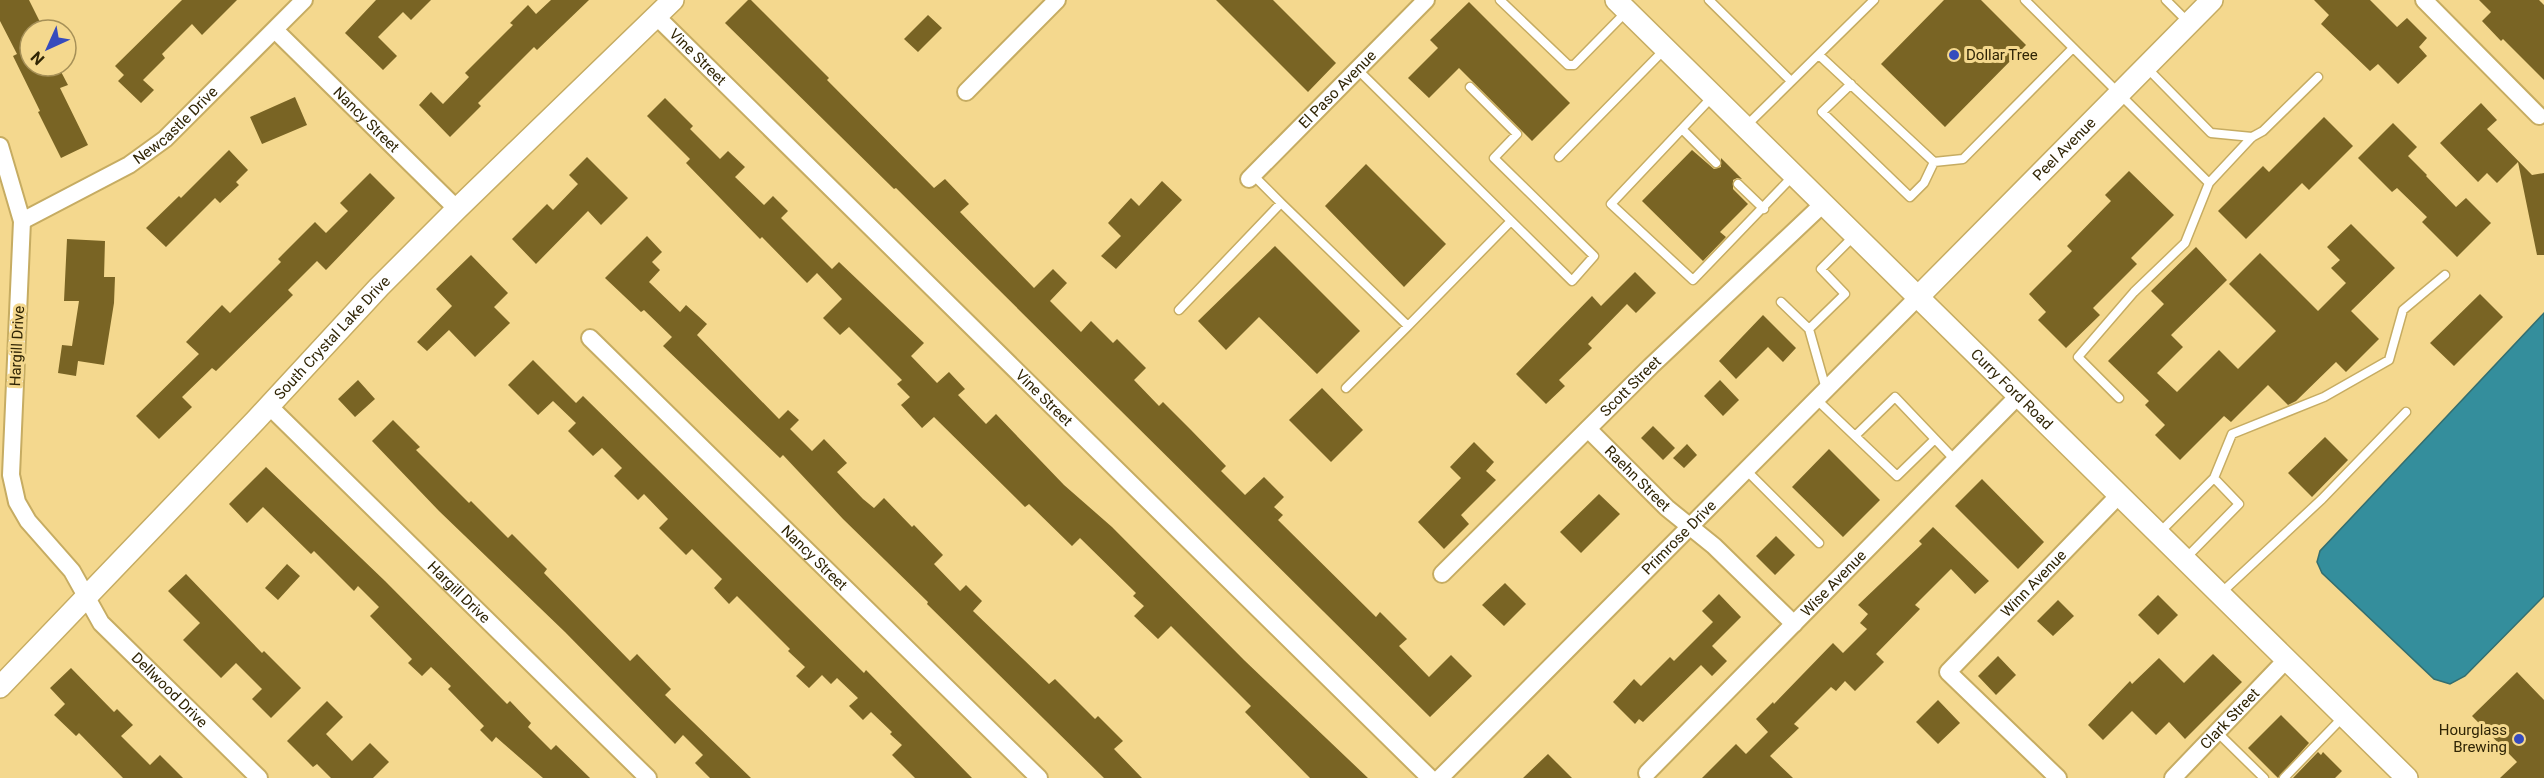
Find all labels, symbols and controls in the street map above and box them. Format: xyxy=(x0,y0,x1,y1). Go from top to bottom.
north arrow xyxy=(18,18,78,78)
street label: Vine Street xyxy=(665,25,730,89)
place label: Dollar Tree xyxy=(1966,46,2038,64)
street label: El Paso Avenue xyxy=(1295,47,1380,132)
text: N xyxy=(27,48,48,69)
marker: Dollar Tree xyxy=(1947,48,1961,62)
street label: Newcastle Drive xyxy=(130,83,221,168)
street label: Nancy Street xyxy=(329,83,403,156)
street label: Peel Avenue xyxy=(2029,114,2100,185)
street label: South Crystal Lake Drive xyxy=(270,272,394,403)
street label: Hargill Drive xyxy=(6,305,28,387)
street label: Curry Ford Road xyxy=(1967,345,2056,433)
street label: Scott Street xyxy=(1596,352,1665,420)
street label: Vine Street xyxy=(1012,366,1076,430)
street label: Raehn Street xyxy=(1601,442,1674,515)
street label: Primrose Drive xyxy=(1638,496,1720,579)
street label: Nancy Street xyxy=(777,521,851,594)
street label: Winn Avenue xyxy=(1997,546,2070,621)
street label: Wise Avenue xyxy=(1797,547,1870,620)
street label: Hargill Drive xyxy=(424,558,494,627)
street label: Dellwood Drive xyxy=(128,649,211,731)
street label: Clark Street xyxy=(2196,684,2263,753)
place label: Hourglass Brewing xyxy=(2439,721,2507,756)
marker: Hourglass Brewing xyxy=(2512,732,2526,746)

